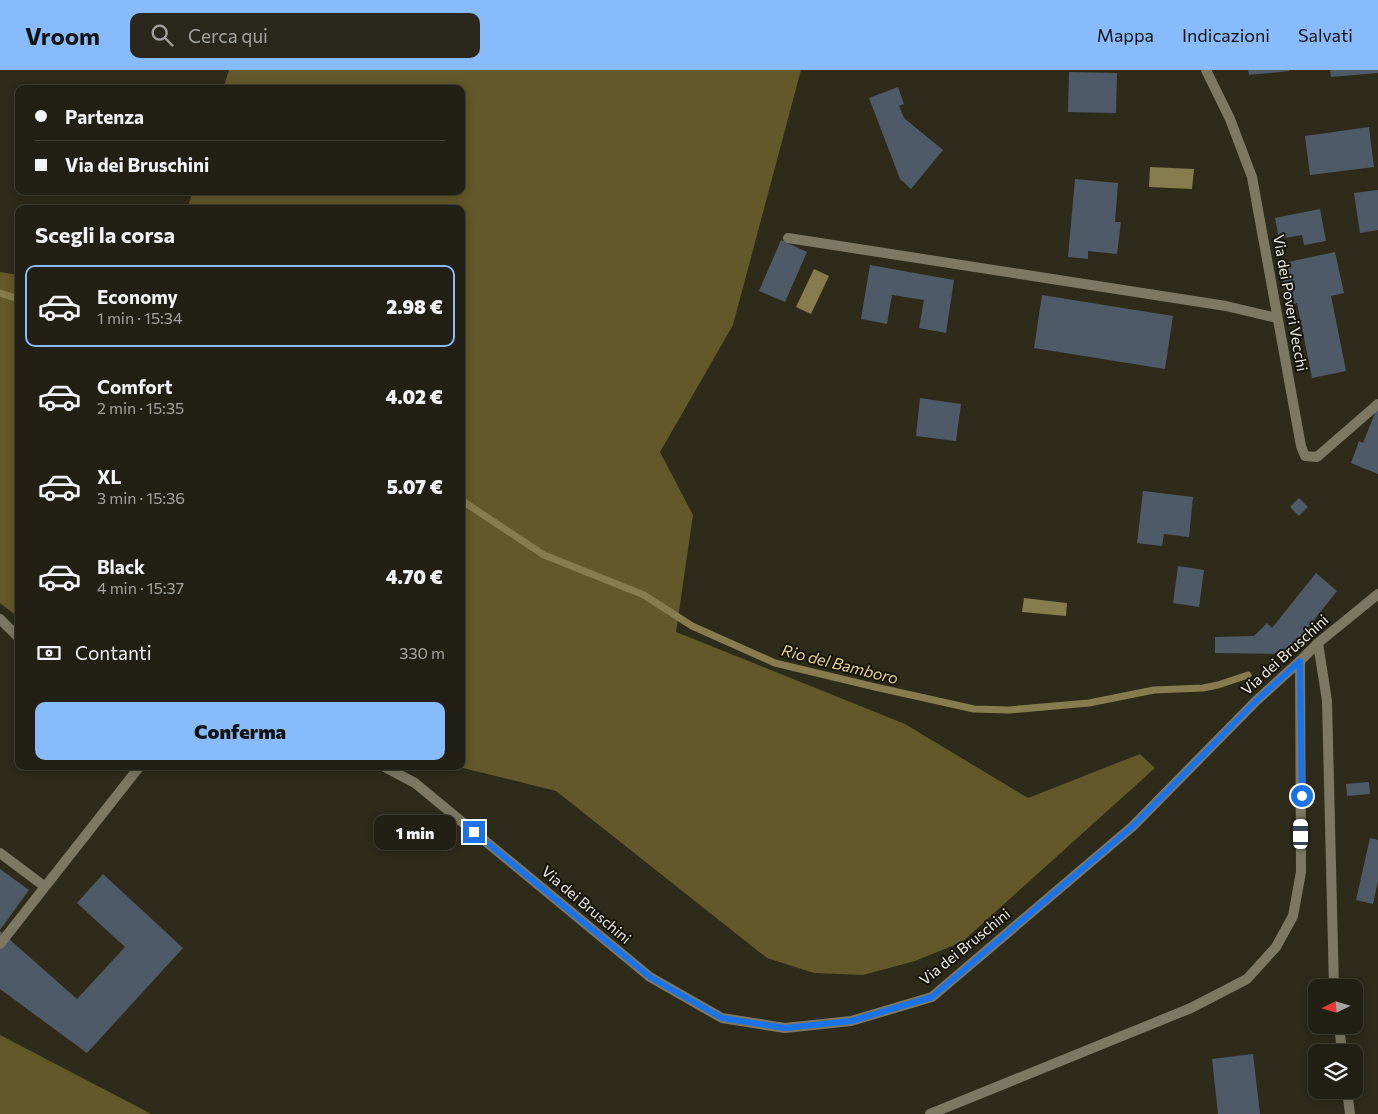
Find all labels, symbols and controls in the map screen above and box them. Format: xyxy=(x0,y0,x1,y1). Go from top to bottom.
search box xyxy=(130,13,480,58)
text: Vroom xyxy=(25,21,100,50)
icon: search xyxy=(148,21,176,49)
text: Cerca qui xyxy=(188,24,268,47)
text: Mappa xyxy=(1097,24,1154,46)
text: Indicazioni xyxy=(1182,24,1270,46)
text: Salvati xyxy=(1298,24,1353,46)
text: Partenza xyxy=(65,105,144,128)
text: Via dei Bruschini xyxy=(65,153,209,176)
text: Scegli la corsa xyxy=(35,221,175,248)
street label: Via dei Poveri Vecchi xyxy=(1270,233,1312,373)
icon: car xyxy=(37,284,82,329)
text: Economy xyxy=(97,285,178,308)
text: 2.98 € xyxy=(386,295,443,318)
text: 1 min · 15:34 xyxy=(97,308,183,327)
icon: car xyxy=(37,374,82,419)
text: Comfort xyxy=(97,375,173,398)
text: 4.02 € xyxy=(386,385,443,408)
text: 2 min · 15:35 xyxy=(97,398,184,417)
icon: car xyxy=(37,464,82,509)
text: XL xyxy=(97,465,122,488)
text: 5.07 € xyxy=(387,475,443,498)
text: 3 min · 15:36 xyxy=(97,488,185,507)
icon: car xyxy=(37,554,82,599)
text: Black xyxy=(97,555,145,578)
text: 4.70 € xyxy=(386,565,443,588)
text: 4 min · 15:37 xyxy=(97,578,184,597)
street label: Via dei Bruschini xyxy=(1237,610,1332,698)
icon: cash xyxy=(35,639,63,667)
water label: Rio del Bamboro xyxy=(780,640,900,687)
text: Contanti xyxy=(75,641,152,664)
text: 330 m xyxy=(399,643,445,662)
button: Conferma xyxy=(35,702,445,760)
route start xyxy=(1291,785,1313,807)
callout: 1 min xyxy=(374,814,456,850)
car xyxy=(1293,819,1308,849)
route end xyxy=(463,821,485,843)
text: 1 min xyxy=(396,823,434,842)
street label: Via dei Bruschini xyxy=(538,862,635,947)
street label: Via dei Bruschini xyxy=(915,904,1013,988)
north arrow xyxy=(1308,979,1362,1034)
map controls xyxy=(1308,979,1363,1099)
button: layers xyxy=(1308,1044,1363,1099)

